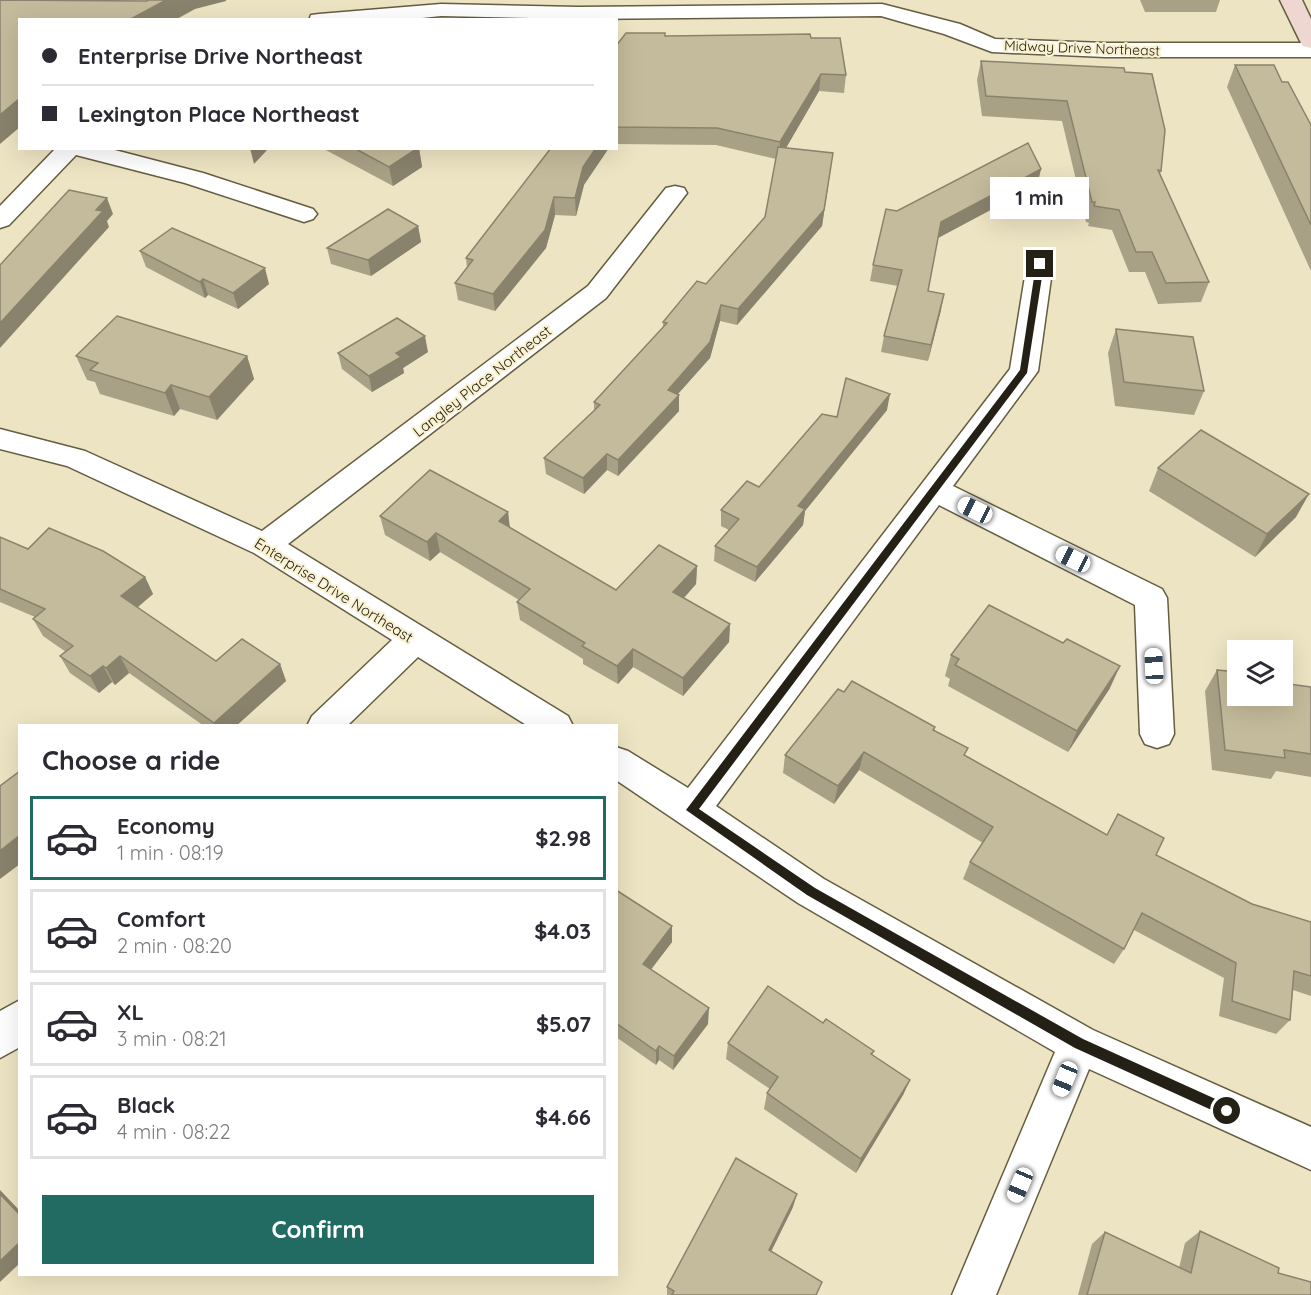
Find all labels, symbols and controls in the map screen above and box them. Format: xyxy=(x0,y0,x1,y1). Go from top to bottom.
street label: Midway Drive Northeast xyxy=(1004,36,1160,60)
text: Enterprise Drive Northeast xyxy=(78,42,363,70)
text: Lexington Place Northeast xyxy=(78,100,360,128)
callout: 1 min xyxy=(990,177,1090,219)
text: 1 min xyxy=(1015,185,1064,210)
route end xyxy=(1026,250,1053,277)
street label: Langley Place Northeast xyxy=(409,321,555,441)
car xyxy=(955,494,995,526)
street label: Enterprise Drive Northeast xyxy=(251,533,417,647)
car xyxy=(1053,543,1093,575)
map controls xyxy=(1227,640,1293,706)
button: layers xyxy=(1227,640,1293,706)
car xyxy=(1144,648,1164,684)
text: Choose a ride xyxy=(42,743,220,777)
icon: car xyxy=(45,811,99,865)
text: Economy xyxy=(117,812,215,840)
text: $2.98 xyxy=(535,824,591,852)
text: 1 min · 08:19 xyxy=(117,840,224,865)
icon: car xyxy=(45,904,99,958)
text: Comfort xyxy=(117,905,206,933)
text: $4.03 xyxy=(534,917,591,945)
text: 2 min · 08:20 xyxy=(117,933,232,958)
icon: car xyxy=(45,997,99,1051)
text: XL xyxy=(117,998,144,1026)
text: $5.07 xyxy=(536,1010,591,1038)
text: 3 min · 08:21 xyxy=(117,1026,227,1051)
car xyxy=(1050,1059,1080,1099)
icon: car xyxy=(45,1090,99,1144)
text: Black xyxy=(117,1091,175,1119)
route start xyxy=(1213,1097,1240,1124)
text: $4.66 xyxy=(535,1103,591,1131)
text: 4 min · 08:22 xyxy=(117,1119,231,1144)
car xyxy=(1005,1165,1035,1205)
button: Confirm xyxy=(42,1195,594,1264)

